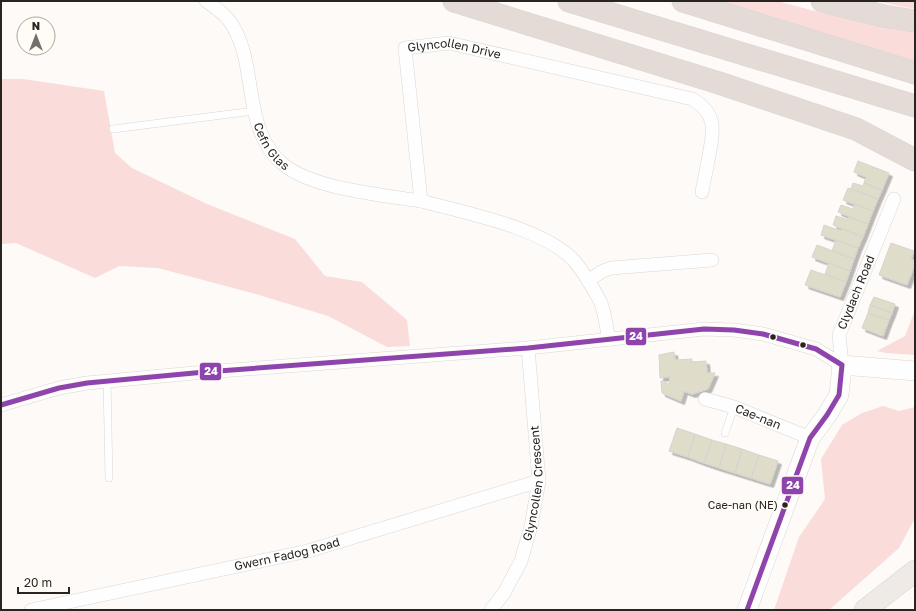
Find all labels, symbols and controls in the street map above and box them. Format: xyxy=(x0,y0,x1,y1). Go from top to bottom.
north arrow xyxy=(16,16,56,56)
text: N xyxy=(32,19,40,32)
street label: Glyncollen Drive xyxy=(407,35,502,62)
street label: Cefn Glas xyxy=(251,120,293,173)
street label: Clydach Road xyxy=(834,253,877,332)
line badge: 24 xyxy=(625,327,647,346)
text: 24 xyxy=(629,329,643,342)
unlabelled marker xyxy=(768,332,778,342)
unlabelled marker xyxy=(798,340,808,350)
line badge: 24 xyxy=(199,362,222,381)
text: 24 xyxy=(204,364,218,377)
street label: Cae-nan xyxy=(733,400,783,432)
street label: Glyncollen Crescent xyxy=(519,425,546,543)
line badge: 24 xyxy=(781,476,804,495)
text: 24 xyxy=(786,478,800,491)
place label: Cae-nan (NE) xyxy=(708,498,778,511)
marker: Cae-nan (NE) xyxy=(780,500,790,510)
street label: Gwern Fadog Road xyxy=(233,534,342,574)
scale bar xyxy=(18,569,69,595)
text: 20 m xyxy=(24,575,52,590)

